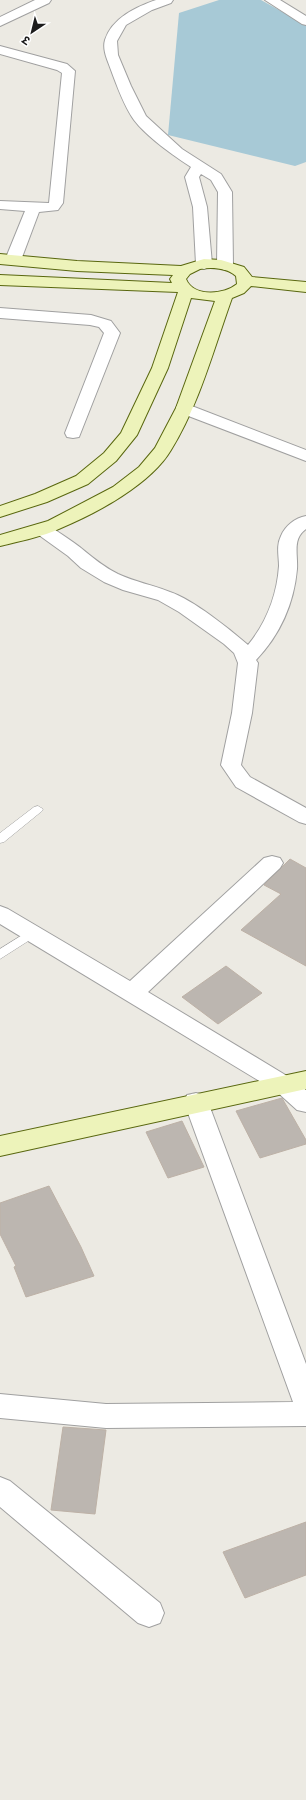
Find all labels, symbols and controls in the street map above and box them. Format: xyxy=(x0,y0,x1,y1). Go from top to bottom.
north arrow xyxy=(12,12,52,52)
text: उ xyxy=(18,31,34,49)

